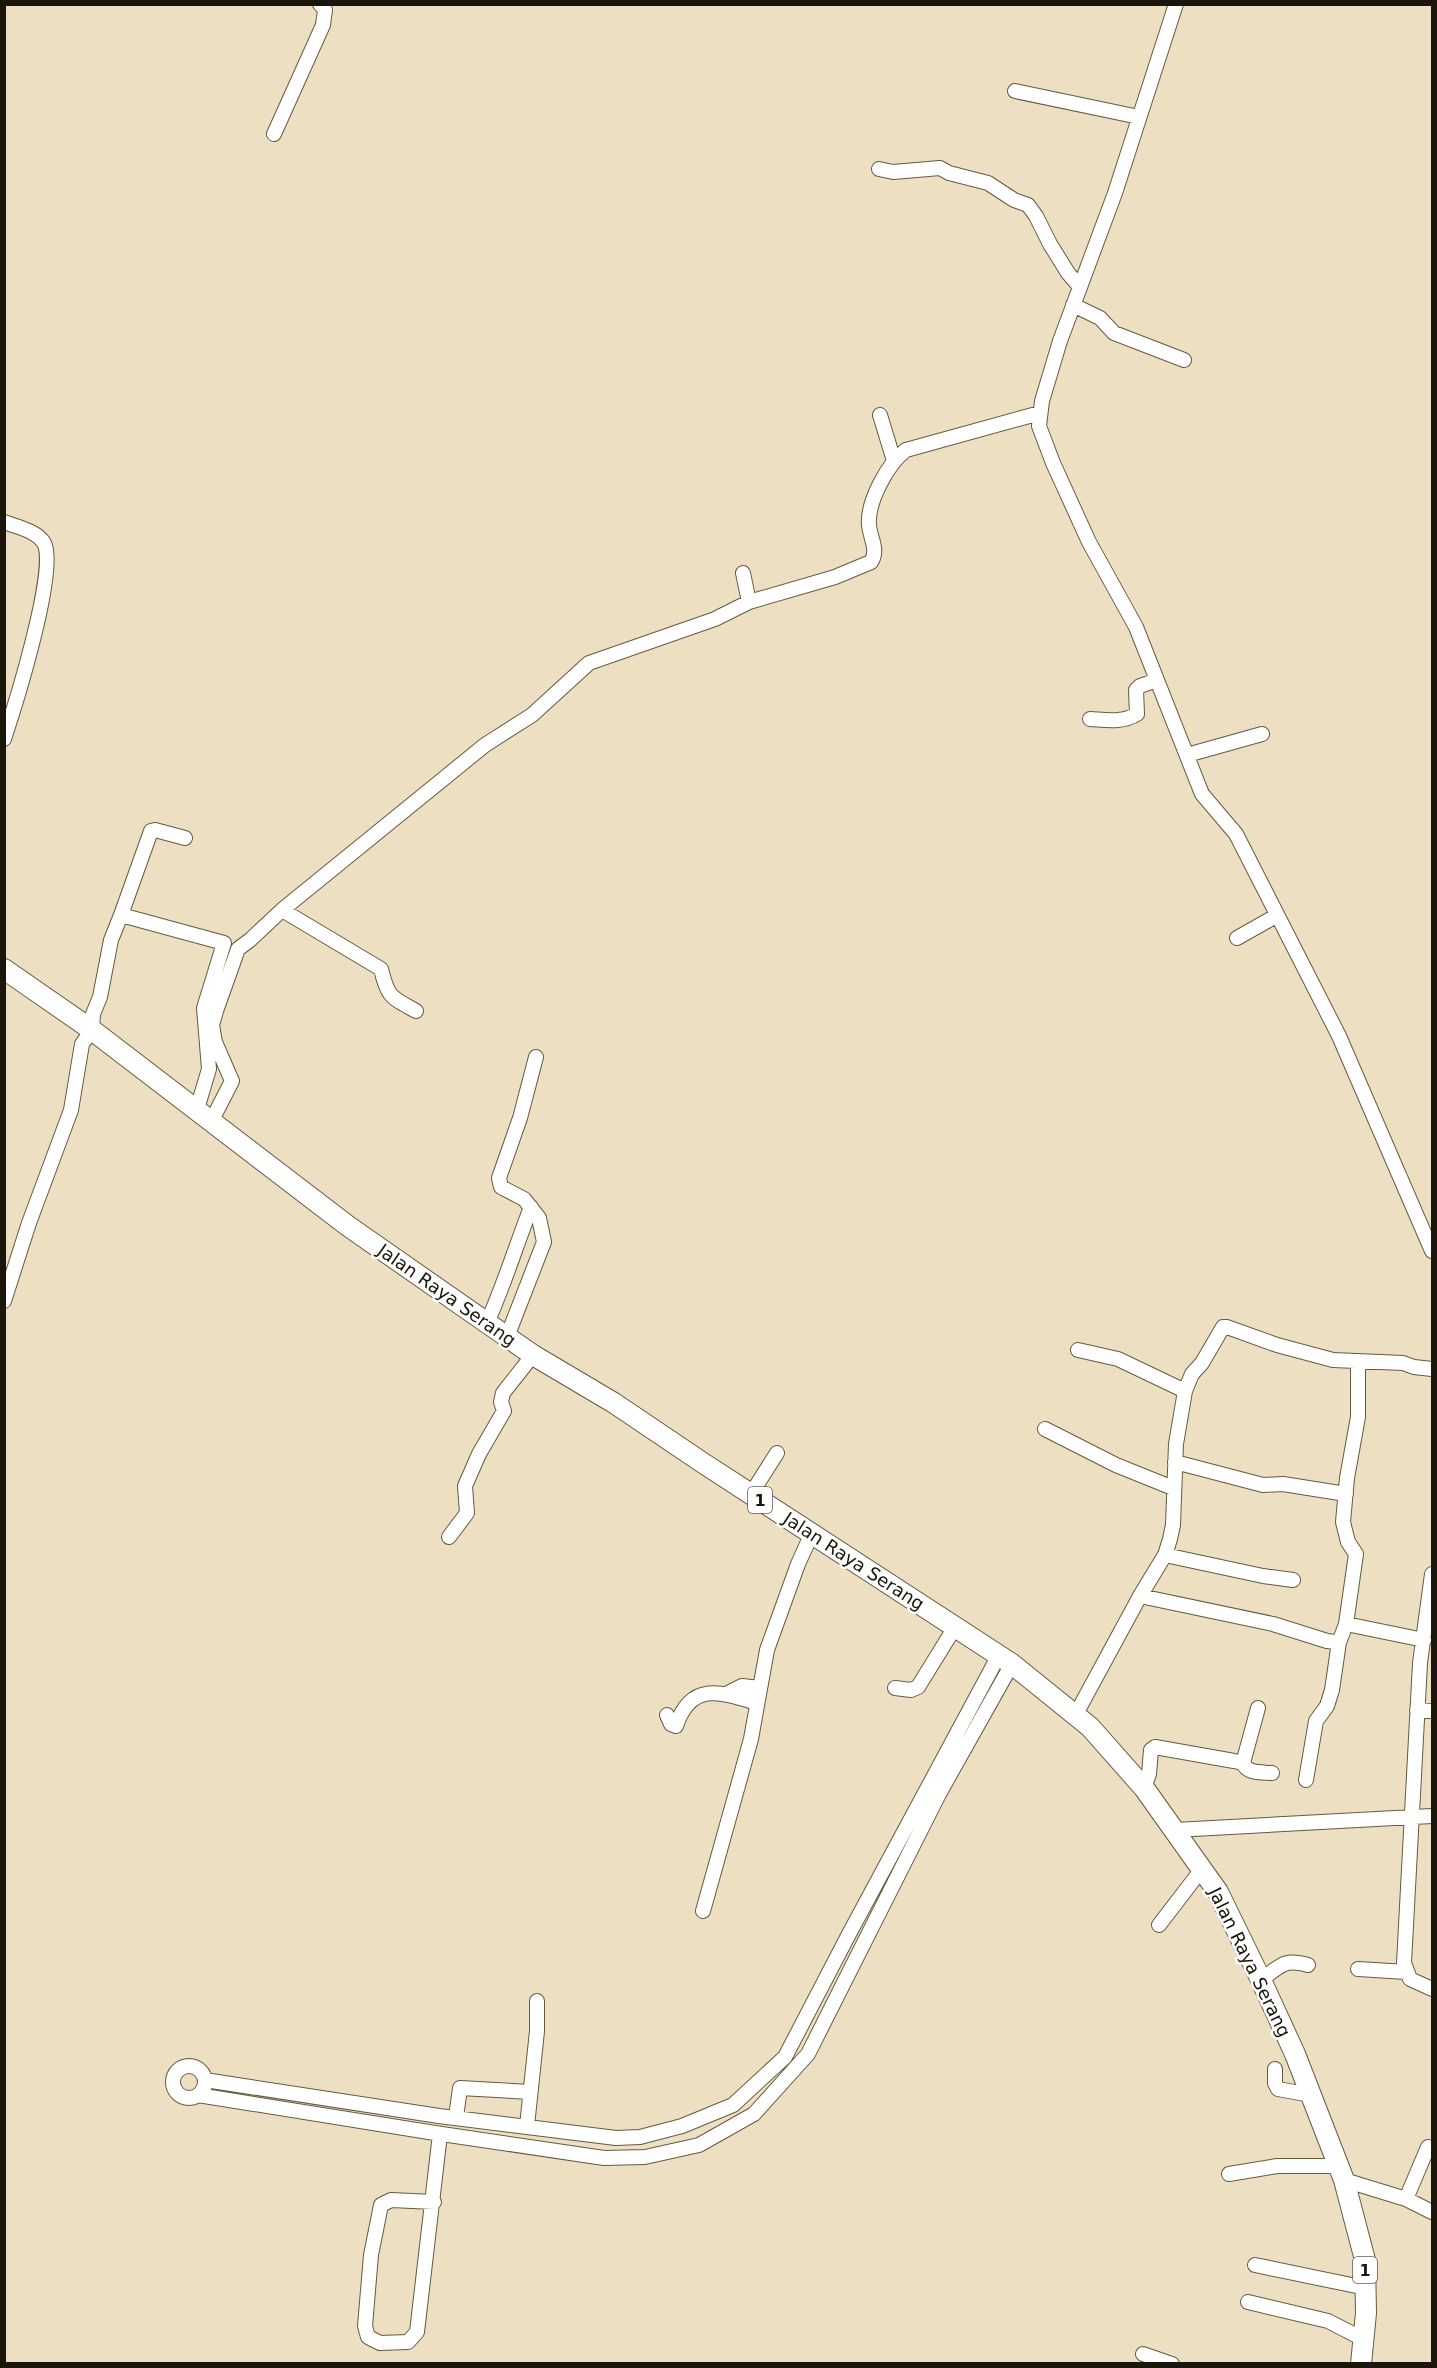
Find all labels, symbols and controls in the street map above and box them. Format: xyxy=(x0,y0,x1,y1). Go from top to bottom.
street label: Jalan Raya Serang xyxy=(373,1239,520,1351)
road number: 1 xyxy=(748,1487,772,1513)
street label: Jalan Raya Serang xyxy=(779,1507,928,1614)
street label: Jalan Raya Serang xyxy=(1204,1883,1295,2040)
road number: 1 xyxy=(1353,2257,1377,2283)

